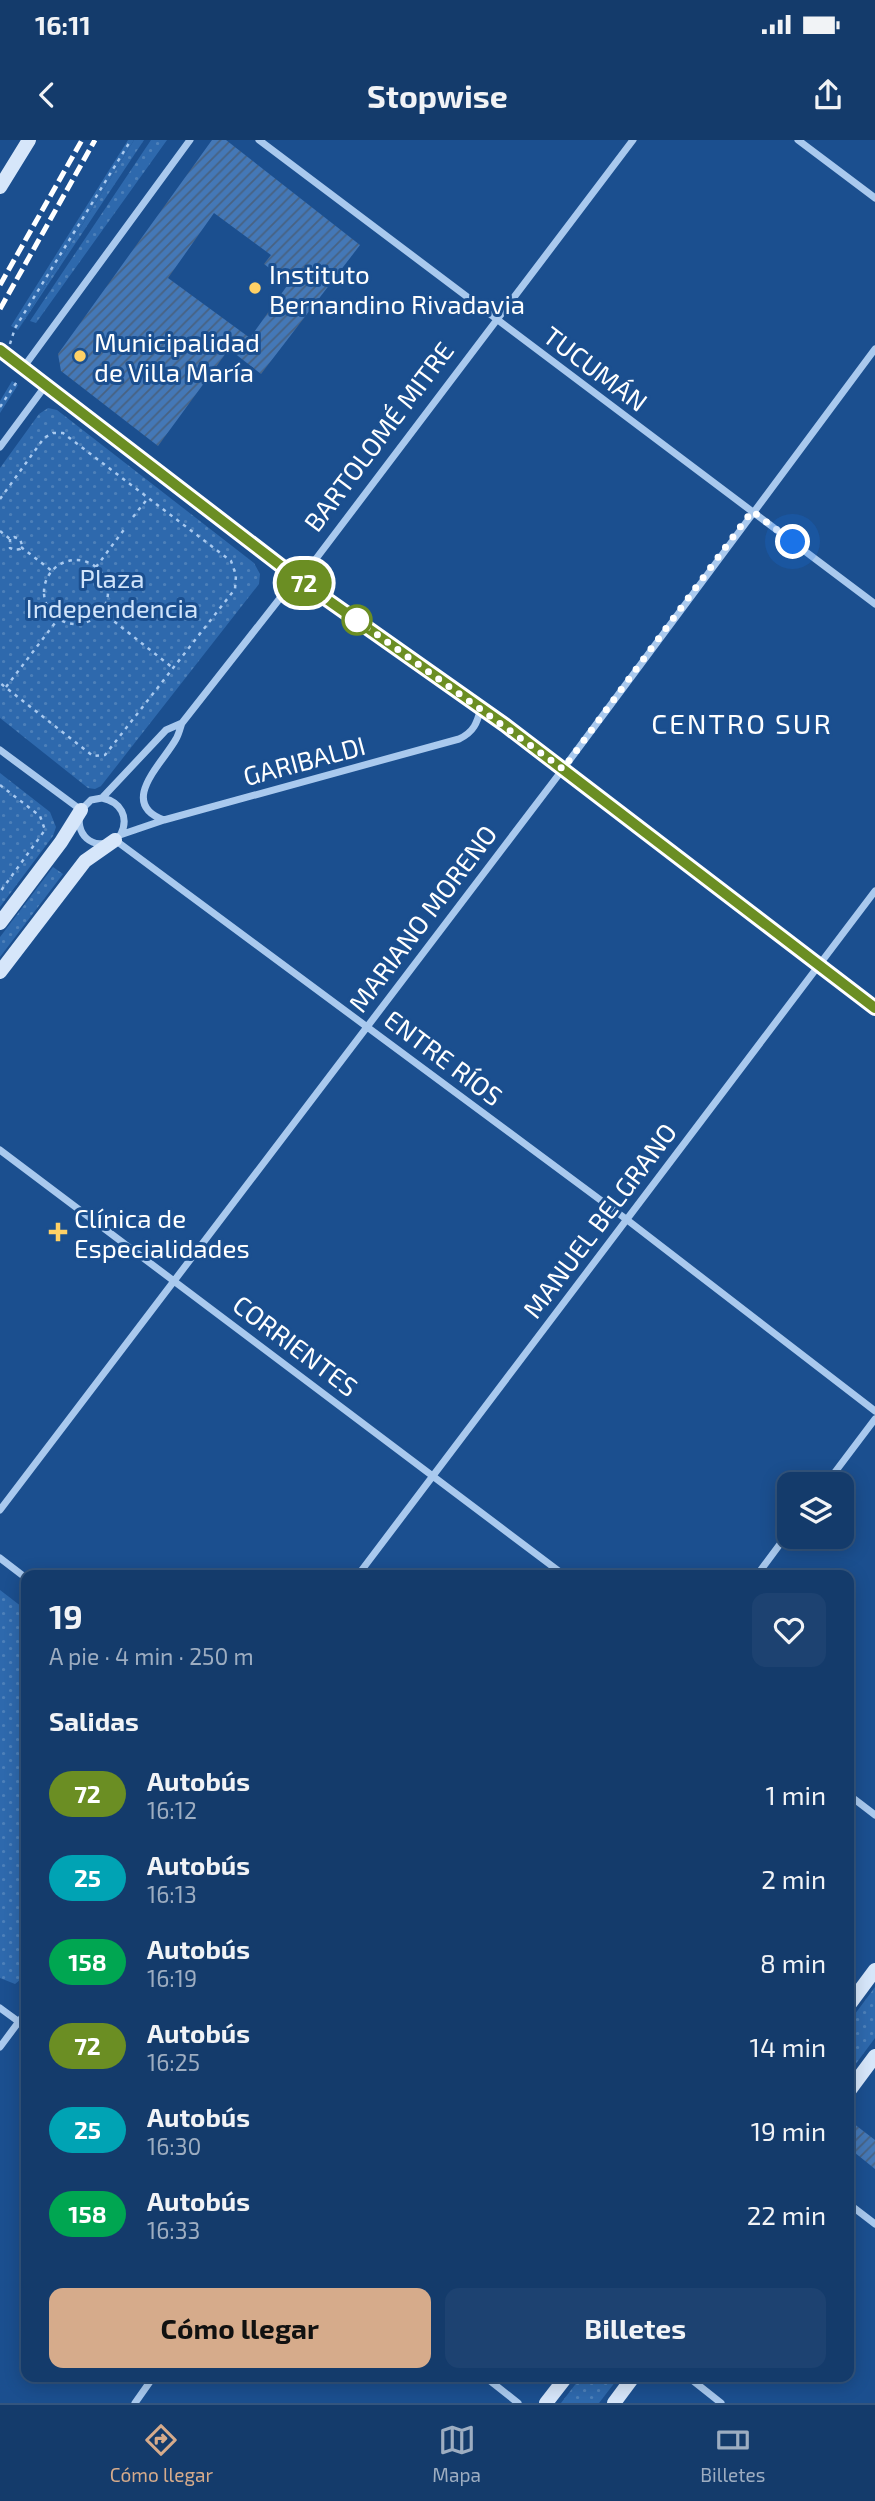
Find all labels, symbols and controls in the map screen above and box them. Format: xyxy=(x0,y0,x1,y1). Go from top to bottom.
text: 16:11 xyxy=(35,9,91,40)
icon: back xyxy=(28,76,66,114)
text: Stopwise xyxy=(367,76,508,114)
icon: share xyxy=(809,76,847,114)
place label: Instituto Bernandino Rivadavia xyxy=(269,258,525,319)
marker: Instituto Bernandino Rivadavia xyxy=(247,280,263,296)
street label: TUCUMÁN xyxy=(538,319,654,417)
place label: Municipalidad de Villa María xyxy=(94,326,260,387)
street label: BARTOLOMÉ MITRE xyxy=(297,335,459,537)
marker: Municipalidad de Villa María xyxy=(72,348,88,364)
your location xyxy=(775,524,810,559)
line badge: 72 xyxy=(272,560,336,606)
park label: Plaza Independencia xyxy=(26,562,198,623)
text: 72 xyxy=(291,568,317,597)
unlabelled marker xyxy=(342,605,372,635)
district label: CENTRO SUR xyxy=(651,706,833,740)
street label: GARIBALDI xyxy=(240,729,368,791)
street label: MARIANO MORENO xyxy=(342,818,502,1018)
street label: ENTRE RÍOS xyxy=(379,1003,509,1111)
street label: MANUEL BELGRANO xyxy=(516,1117,682,1323)
place label: Clínica de Especialidades xyxy=(74,1202,250,1263)
marker: Clínica de Especialidades xyxy=(48,1222,68,1242)
street label: CORRIENTES xyxy=(228,1288,364,1402)
map controls xyxy=(777,1472,854,1549)
button: layers xyxy=(777,1472,854,1549)
button: heart xyxy=(752,1593,826,1667)
text: 19 xyxy=(49,1596,83,1636)
text: A pie · 4 min · 250 m xyxy=(49,1642,254,1670)
text: Salidas xyxy=(49,1705,139,1736)
text: Autobús xyxy=(147,1765,250,1796)
text: 72 xyxy=(74,1779,101,1808)
text: 1 min xyxy=(766,1779,826,1810)
text: 16:12 xyxy=(147,1796,197,1824)
text: Autobús xyxy=(147,1849,250,1880)
text: 25 xyxy=(74,1863,101,1892)
text: 2 min xyxy=(761,1863,826,1894)
text: 16:13 xyxy=(147,1880,197,1908)
text: Autobús xyxy=(147,1933,250,1964)
text: 158 xyxy=(68,1947,107,1976)
text: 8 min xyxy=(760,1947,826,1978)
text: 16:19 xyxy=(147,1964,197,1992)
text: Autobús xyxy=(147,2017,250,2048)
text: 72 xyxy=(74,2031,101,2060)
text: 14 min xyxy=(750,2031,826,2062)
text: 16:25 xyxy=(147,2048,200,2076)
text: Autobús xyxy=(147,2101,250,2132)
text: 25 xyxy=(74,2115,101,2144)
text: 19 min xyxy=(751,2115,826,2146)
text: 16:30 xyxy=(147,2132,201,2160)
text: Autobús xyxy=(147,2185,250,2216)
text: 158 xyxy=(68,2199,107,2228)
text: 22 min xyxy=(747,2199,826,2230)
text: 16:33 xyxy=(147,2216,200,2244)
button: Cómo llegar xyxy=(49,2288,431,2368)
button: Billetes xyxy=(445,2288,826,2368)
tab: Cómo llegar xyxy=(110,2421,213,2486)
tab: Mapa xyxy=(432,2421,481,2486)
tab: Billetes xyxy=(700,2421,765,2486)

